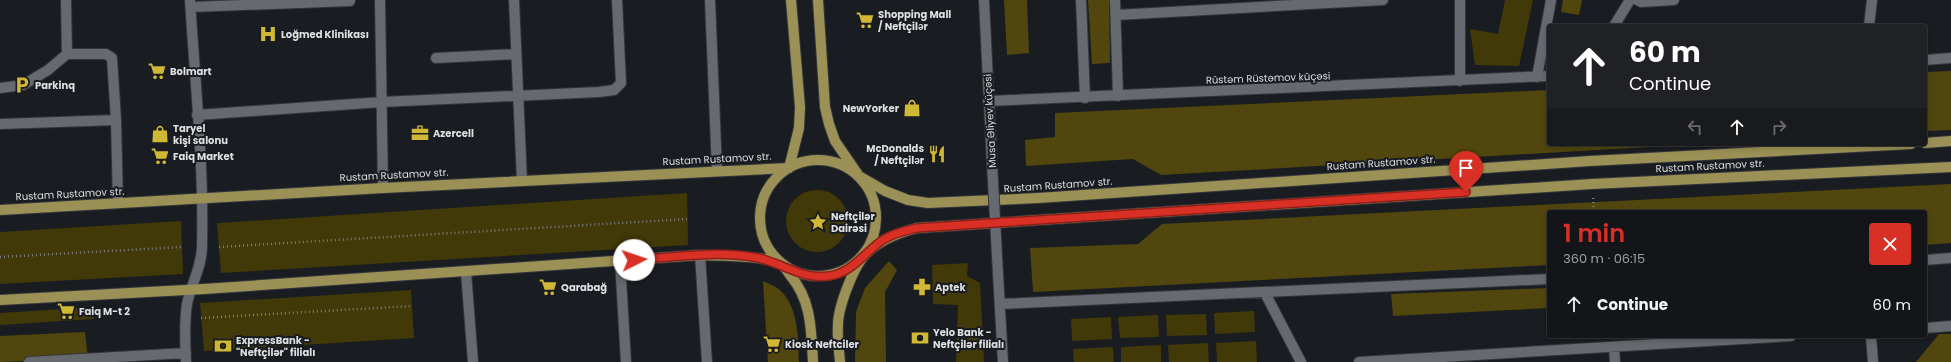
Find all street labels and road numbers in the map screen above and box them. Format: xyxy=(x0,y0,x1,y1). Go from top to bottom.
street label: Rüstəm Rüstəmov küçəsi xyxy=(1206,68,1330,88)
street label: Musa Əliyev küçəsi xyxy=(980,74,1000,168)
street label: Rustam Rustamov str. xyxy=(662,149,772,169)
street label: Rustam Rustamov str. xyxy=(1326,152,1436,174)
street label: Rustam Rustamov str. xyxy=(1655,156,1765,176)
street label: Rustam Rustamov str. xyxy=(339,165,449,185)
street label: Rustam Rustamov str. xyxy=(1003,174,1113,196)
street label: Rustam Rustamov str. xyxy=(15,184,125,204)

